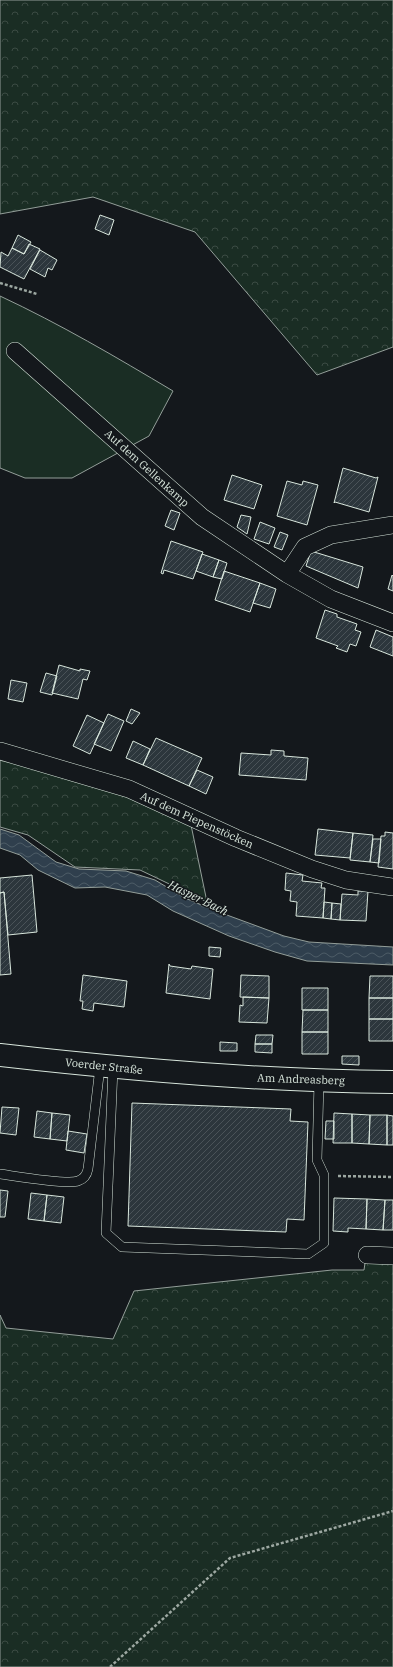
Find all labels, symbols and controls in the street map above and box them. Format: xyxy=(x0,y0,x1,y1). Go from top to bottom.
street label: Auf dem Gellenkamp xyxy=(102,426,192,510)
street label: Auf dem Piepenstöcken xyxy=(138,789,256,851)
water label: Hasper Bach xyxy=(165,876,231,919)
street label: Voerder Straße xyxy=(64,1055,144,1077)
street label: Am Andreasberg xyxy=(257,1070,345,1088)

